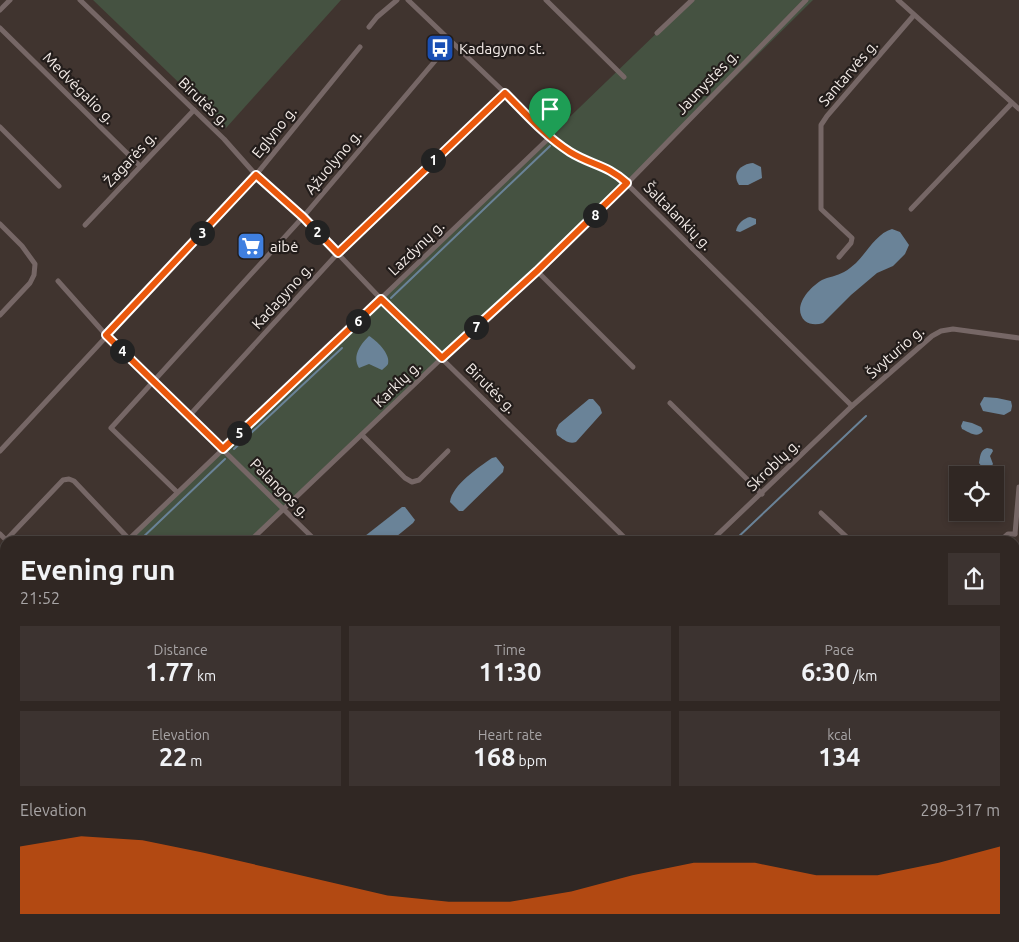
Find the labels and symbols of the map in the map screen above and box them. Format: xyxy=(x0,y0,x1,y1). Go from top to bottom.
bus stop icon: Kadagyno st. xyxy=(425,33,455,63)
street label: Santarvės g. xyxy=(815,37,881,109)
place label: Kadagyno st. xyxy=(459,40,545,57)
street label: Jaunystės g. xyxy=(672,47,742,117)
street label: Medvėgalio g. xyxy=(40,49,118,127)
street label: Birutės g. xyxy=(175,74,233,130)
pin xyxy=(529,88,571,139)
street label: Eglyno g. xyxy=(248,103,300,161)
street label: Ąžuolyno g. xyxy=(301,126,365,198)
street label: Žagarės g. xyxy=(100,128,160,190)
pin: 1 xyxy=(420,148,446,172)
street label: Šaltalankių g. xyxy=(641,179,715,253)
pin: 8 xyxy=(582,202,608,228)
street label: Lazdynų g. xyxy=(385,217,447,279)
pin: 3 xyxy=(190,220,214,246)
pin: 2 xyxy=(304,220,330,244)
supermarket icon: aibė xyxy=(236,231,266,261)
place label: aibė xyxy=(270,238,298,255)
street label: Kadagyno g. xyxy=(248,260,316,332)
pin: 6 xyxy=(346,308,370,334)
pin: 7 xyxy=(464,314,488,340)
street label: Švyturio g. xyxy=(863,322,927,382)
pin: 4 xyxy=(110,338,134,364)
street label: Karklų g. xyxy=(370,358,424,410)
street label: Birutės g. xyxy=(462,359,520,417)
pin: 5 xyxy=(226,420,252,446)
street label: Skroblų g. xyxy=(743,436,803,494)
street label: Palangos g. xyxy=(247,455,313,521)

